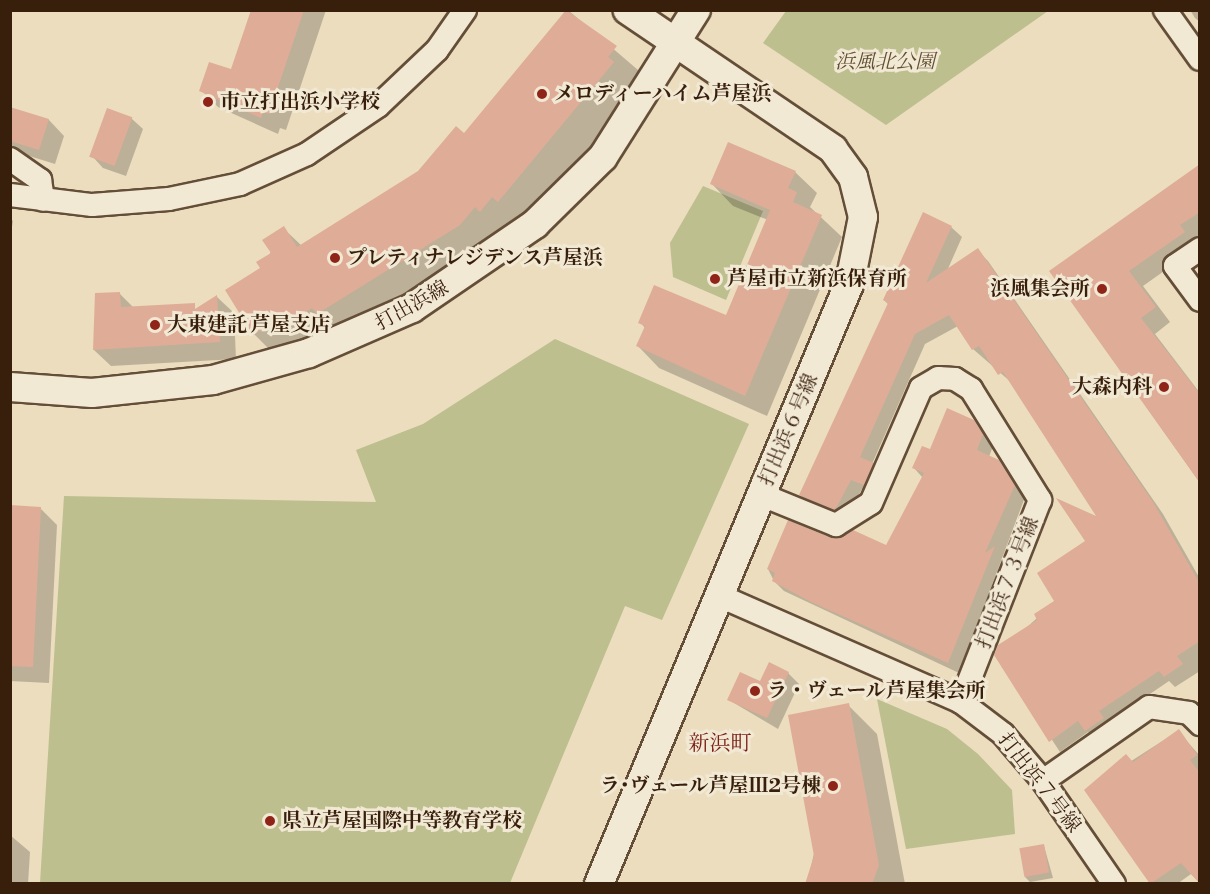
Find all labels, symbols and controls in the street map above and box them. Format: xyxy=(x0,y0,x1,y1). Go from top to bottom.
park label: 浜風北公園 xyxy=(835,50,935,74)
place label: メロディーハイム芦屋浜 xyxy=(554,82,774,106)
marker: メロディーハイム芦屋浜 xyxy=(535,87,549,101)
place label: 市立打出浜小学校 xyxy=(220,90,380,114)
marker: 市立打出浜小学校 xyxy=(201,95,215,109)
place label: プレティナレジデンス芦屋浜 xyxy=(347,246,607,270)
marker: プレティナレジデンス芦屋浜 xyxy=(328,251,342,265)
place label: 芦屋市立新浜保育所 xyxy=(727,267,907,291)
marker: 芦屋市立新浜保育所 xyxy=(708,272,722,286)
street label: 打出浜線 xyxy=(371,276,453,336)
place label: 浜風集会所 xyxy=(990,277,1090,301)
marker: 浜風集会所 xyxy=(1095,282,1109,296)
place label: 大東建託 芦屋支店 xyxy=(167,313,330,337)
marker: 大東建託 芦屋支店 xyxy=(148,318,162,332)
street label: 打出浜６号線 xyxy=(755,370,823,490)
place label: 大森内科 xyxy=(1072,375,1152,399)
marker: 大森内科 xyxy=(1157,380,1171,394)
street label: 打出浜７３号線 xyxy=(972,513,1044,653)
place label: ラ・ヴェール芦屋集会所 xyxy=(767,679,987,703)
marker: ラ・ヴェール芦屋集会所 xyxy=(748,684,762,698)
street label: 打出浜７号線 xyxy=(993,728,1085,838)
district label: 新浜町 xyxy=(689,731,751,757)
place label: ラ･ヴェール芦屋Ⅲ2号棟 xyxy=(599,774,821,798)
marker: ラ･ヴェール芦屋Ⅲ2号棟 xyxy=(826,779,840,793)
place label: 県立芦屋国際中等教育学校 xyxy=(282,809,522,833)
marker: 県立芦屋国際中等教育学校 xyxy=(263,814,277,828)

